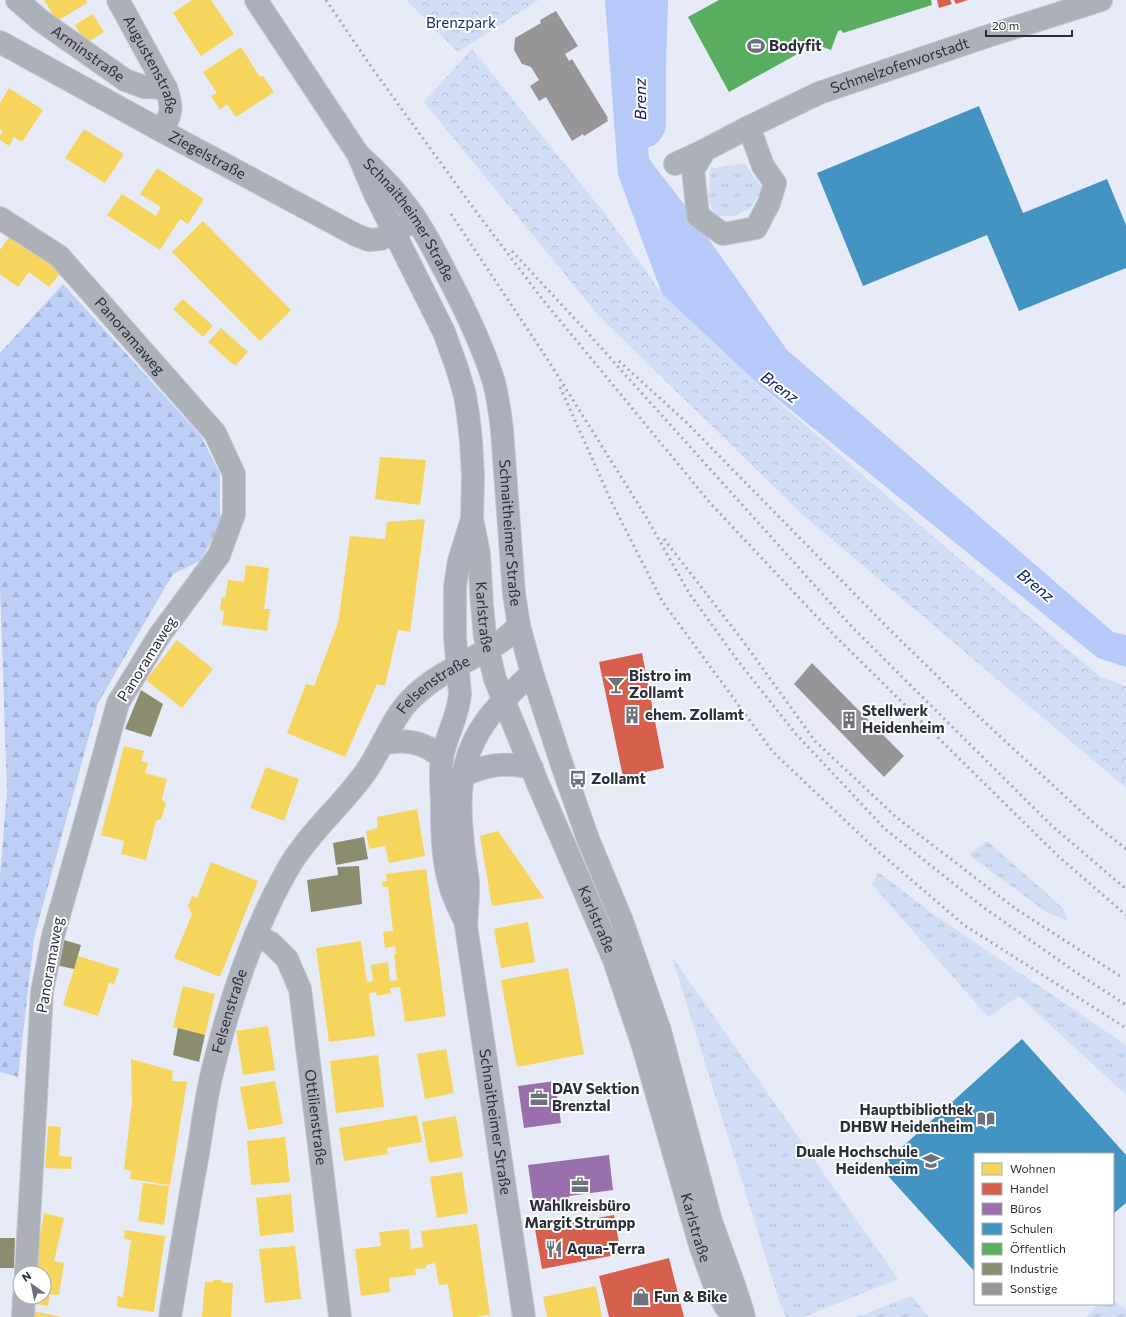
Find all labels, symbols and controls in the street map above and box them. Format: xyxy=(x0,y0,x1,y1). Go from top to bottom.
street label: Augustenstraße xyxy=(120,12,181,115)
scale bar xyxy=(986,12,1072,38)
park label: Brenzpark xyxy=(426,13,496,31)
text: 20 m xyxy=(992,18,1019,32)
street label: Arminstraße xyxy=(48,21,129,85)
street label: Schmelzofenvorstadt xyxy=(828,33,971,97)
sports icon: Bodyfit xyxy=(746,36,766,56)
place label: Bodyfit xyxy=(769,36,822,54)
water label: Brenz xyxy=(630,78,649,120)
street label: Ziegelstraße xyxy=(166,126,249,182)
street label: Schnaitheimer Straße xyxy=(360,154,459,284)
street label: Panoramaweg xyxy=(92,293,169,378)
water label: Brenz xyxy=(758,367,803,407)
street label: Schnaitheimer Straße xyxy=(496,459,526,607)
water label: Brenz xyxy=(1014,564,1059,605)
street label: Karlstraße xyxy=(473,581,498,654)
street label: Panoramaweg xyxy=(113,613,180,704)
street label: Felsenstraße xyxy=(392,651,472,717)
place label: Bistro im Zollamt xyxy=(629,666,691,701)
bar icon: Bistro im Zollamt xyxy=(606,675,626,695)
place label: Stellwerk Heidenheim xyxy=(862,701,945,736)
building icon: ehem. Zollamt xyxy=(622,705,642,725)
place label: ehem. Zollamt xyxy=(645,705,744,723)
building icon: Stellwerk Heidenheim xyxy=(839,710,859,730)
bus stop icon: Zollamt xyxy=(568,769,588,789)
place label: Zollamt xyxy=(591,769,646,787)
street label: Karlstraße xyxy=(575,883,620,955)
street label: Panoramaweg xyxy=(32,915,66,1014)
street label: Felsenstraße xyxy=(207,966,250,1055)
street label: Schnaitheimer Straße xyxy=(476,1048,516,1196)
street label: Ottilienstraße xyxy=(302,1068,331,1166)
place label: DAV Sektion Brenztal xyxy=(552,1079,639,1114)
office icon: DAV Sektion Brenztal xyxy=(529,1088,549,1108)
place label: Hauptbibliothek DHBW Heidenheim xyxy=(840,1100,973,1135)
library icon: Hauptbibliothek DHBW Heidenheim xyxy=(976,1109,996,1129)
place label: Duale Hochschule Heidenheim xyxy=(796,1142,918,1177)
school or university icon: Duale Hochschule Heidenheim xyxy=(921,1151,941,1171)
legend xyxy=(974,1153,1114,1305)
text: Wohnen xyxy=(1010,1161,1056,1175)
office icon: Wahlkreisbüro Margit Strumpp xyxy=(570,1175,590,1195)
text: Handel xyxy=(1010,1181,1048,1195)
street label: Karlstraße xyxy=(678,1191,715,1264)
place label: Wahlkreisbüro Margit Strumpp xyxy=(525,1196,636,1231)
text: Büros xyxy=(1010,1201,1042,1215)
text: Schulen xyxy=(1010,1221,1053,1235)
restaurant icon: Aqua-Terra xyxy=(544,1239,564,1259)
place label: Aqua-Terra xyxy=(567,1239,645,1257)
text: Öffentlich xyxy=(1010,1241,1066,1255)
text: Industrie xyxy=(1010,1261,1058,1275)
north arrow xyxy=(12,1265,52,1305)
text: N xyxy=(19,1268,33,1284)
text: Sonstige xyxy=(1010,1281,1057,1295)
shop icon: Fun & Bike xyxy=(631,1287,651,1307)
place label: Fun & Bike xyxy=(654,1287,727,1305)

